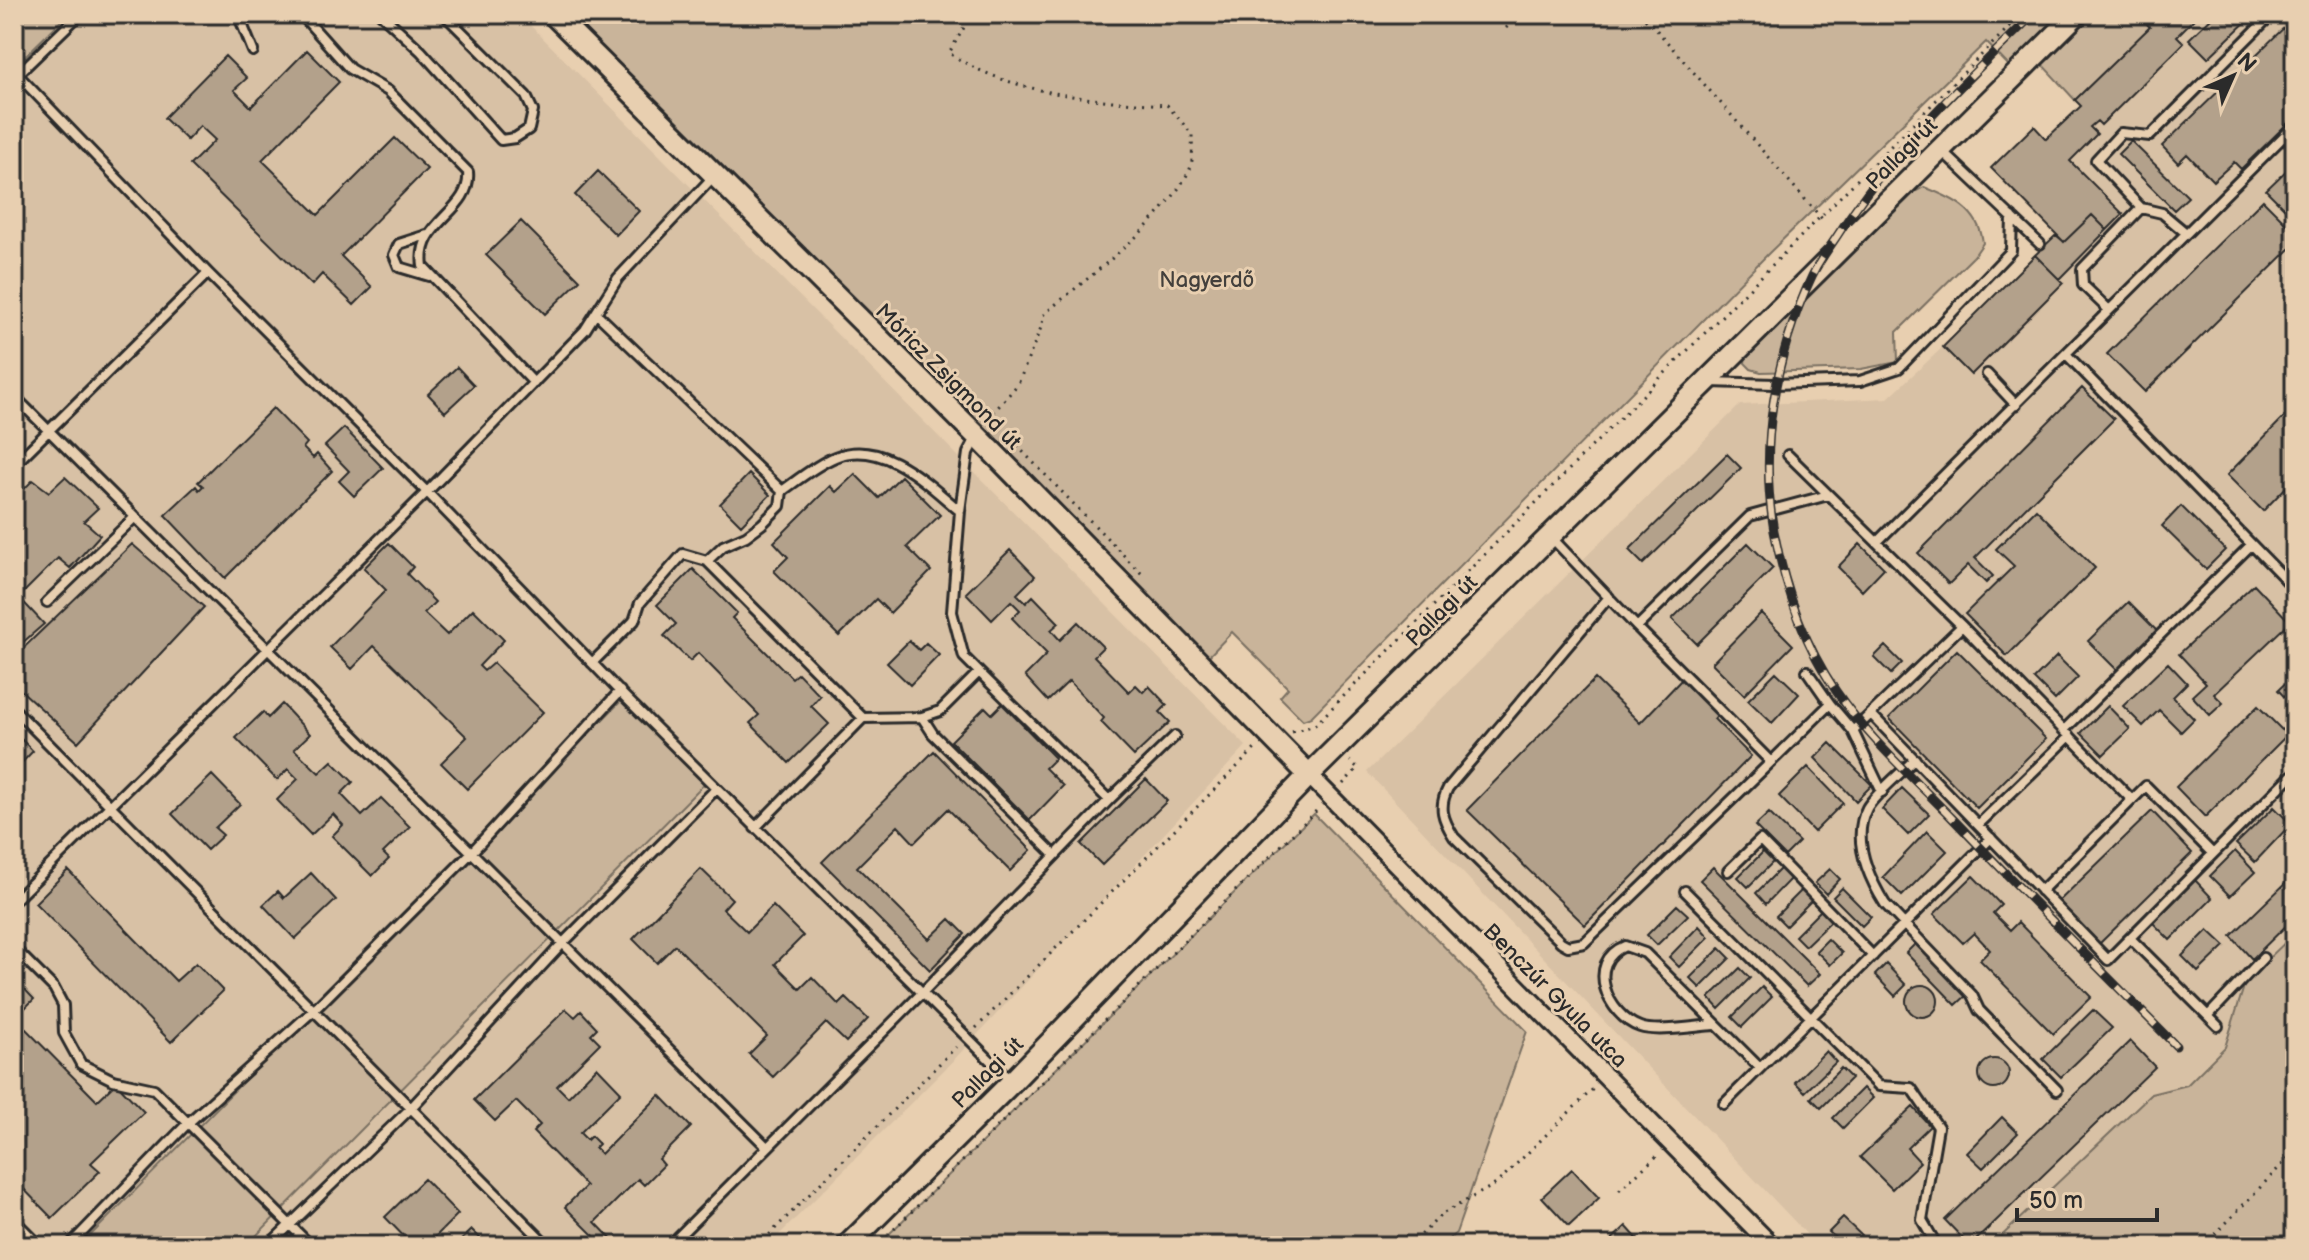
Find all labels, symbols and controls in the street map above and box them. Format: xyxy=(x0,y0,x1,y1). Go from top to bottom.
north arrow xyxy=(2193,36,2273,116)
text: N xyxy=(2231,48,2261,78)
street label: Pallagi út xyxy=(1861,112,1944,195)
park label: Nagyerdő xyxy=(1159,267,1255,294)
street label: Móricz Zsigmond út xyxy=(869,298,1027,456)
street label: Pallagi út xyxy=(1401,569,1484,652)
street label: Benczúr Gyula utca xyxy=(1477,918,1633,1074)
street label: Pallagi út xyxy=(947,1031,1030,1114)
scale bar xyxy=(2017,1172,2157,1222)
text: 50 m xyxy=(2029,1186,2083,1215)

